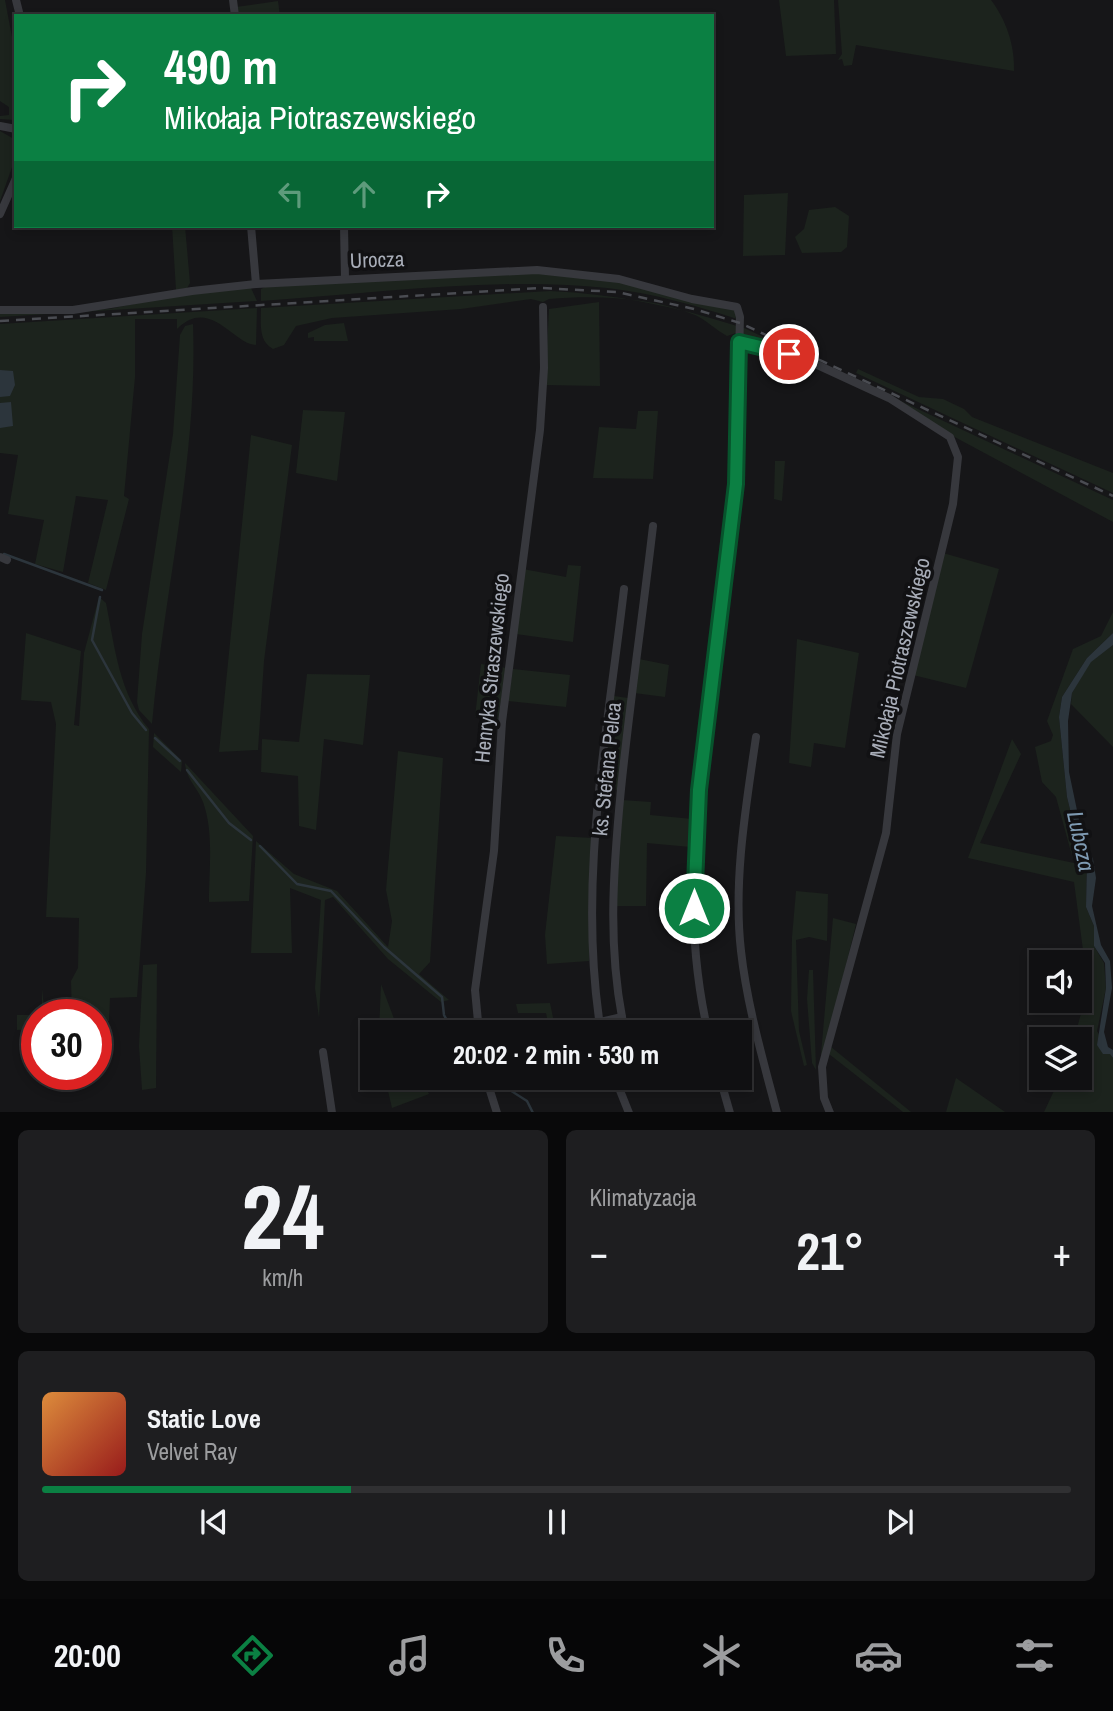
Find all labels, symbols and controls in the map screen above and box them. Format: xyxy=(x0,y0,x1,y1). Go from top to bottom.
text: 490 m xyxy=(164,33,278,99)
icon: right xyxy=(49,42,140,133)
text: Mikołaja Piotraszewskiego xyxy=(164,96,476,139)
icon: left xyxy=(272,175,310,213)
icon: ahead xyxy=(345,175,383,213)
icon: right xyxy=(418,175,456,213)
street label: Urocza xyxy=(349,244,405,275)
pin xyxy=(759,324,819,384)
icon: arrive xyxy=(770,335,808,373)
street label: Mikołaja Piotraszewskiego xyxy=(862,555,937,761)
street label: Henryka Straszewskiego xyxy=(467,572,516,764)
street label: ks. Stefana Pelca xyxy=(585,700,628,837)
water label: Lubcza xyxy=(1060,808,1103,874)
position arrow xyxy=(657,871,731,945)
map controls xyxy=(1029,950,1092,1090)
button: sound xyxy=(1029,950,1092,1013)
speed limit sign: 30 xyxy=(21,999,112,1090)
button: layers xyxy=(1029,1027,1092,1090)
text: 20:02 · 2 min · 530 m xyxy=(453,1037,659,1072)
text: 24 xyxy=(241,1155,324,1277)
text: Klimatyzacja xyxy=(590,1182,696,1213)
text: 21° xyxy=(796,1216,864,1286)
text: − xyxy=(590,1227,608,1278)
text: + xyxy=(1053,1227,1071,1278)
text: km/h xyxy=(262,1262,303,1293)
text: Static Love xyxy=(147,1401,261,1436)
text: Velvet Ray xyxy=(147,1436,237,1467)
icon: previous xyxy=(195,1503,233,1541)
icon: pause xyxy=(538,1503,576,1541)
icon: next xyxy=(881,1503,919,1541)
icon: directions xyxy=(228,1631,277,1680)
icon: music xyxy=(385,1631,434,1680)
icon: phone xyxy=(541,1631,590,1680)
icon: climate xyxy=(697,1631,746,1680)
icon: car xyxy=(854,1631,903,1680)
icon: filters xyxy=(1010,1631,1059,1680)
text: 20:00 xyxy=(54,1634,121,1677)

